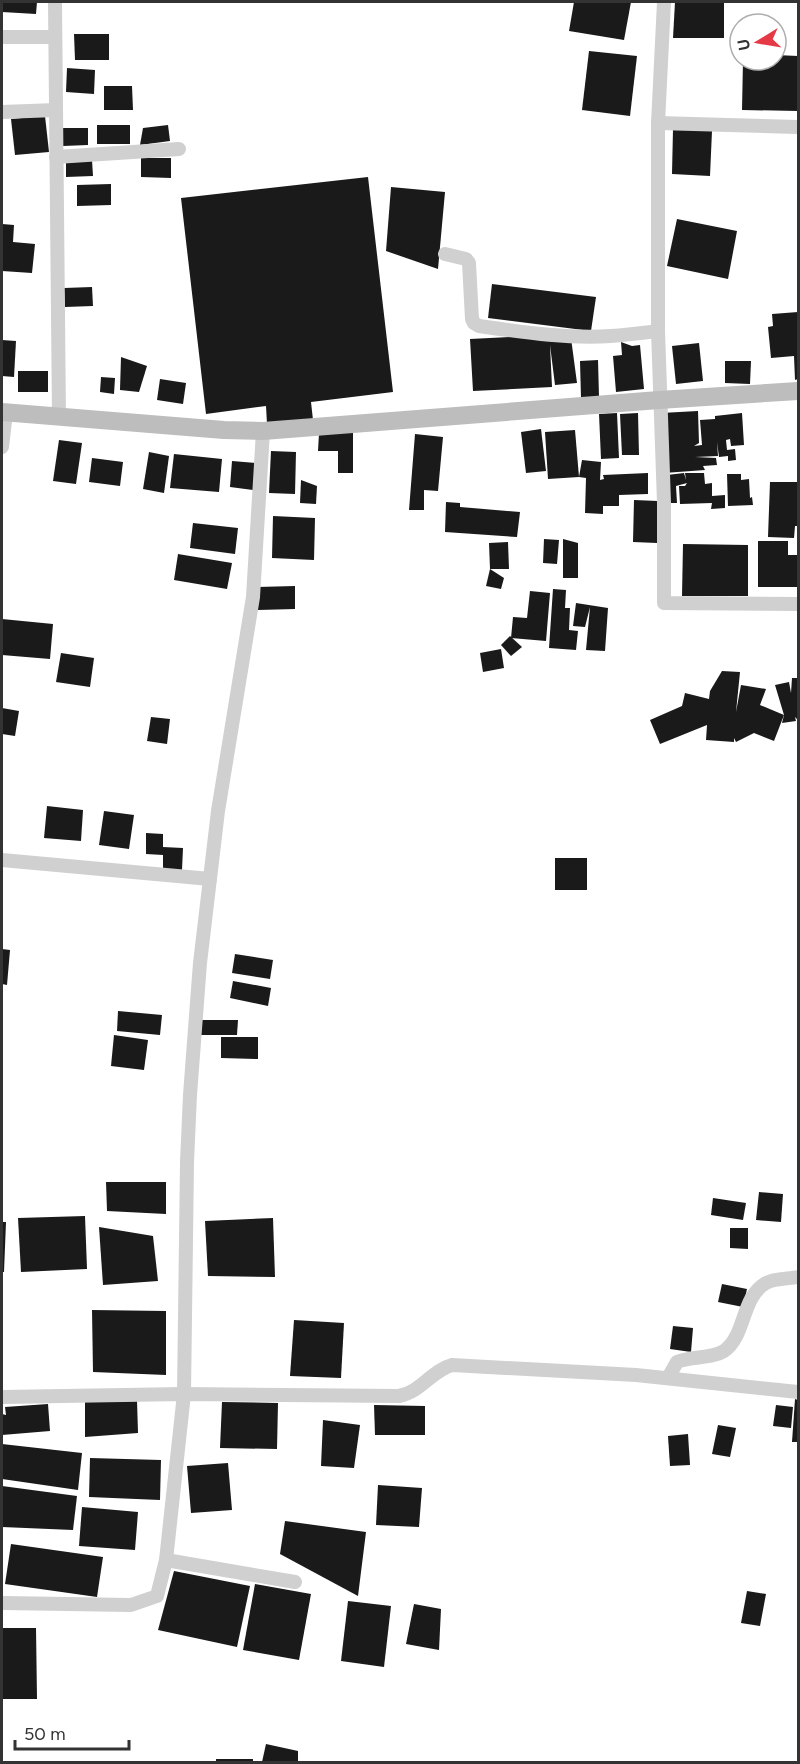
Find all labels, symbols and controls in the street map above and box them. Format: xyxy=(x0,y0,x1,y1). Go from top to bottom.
north arrow xyxy=(728,12,788,72)
text: U xyxy=(733,37,754,52)
scale bar xyxy=(15,1713,129,1751)
text: 50 m xyxy=(24,1723,66,1745)

